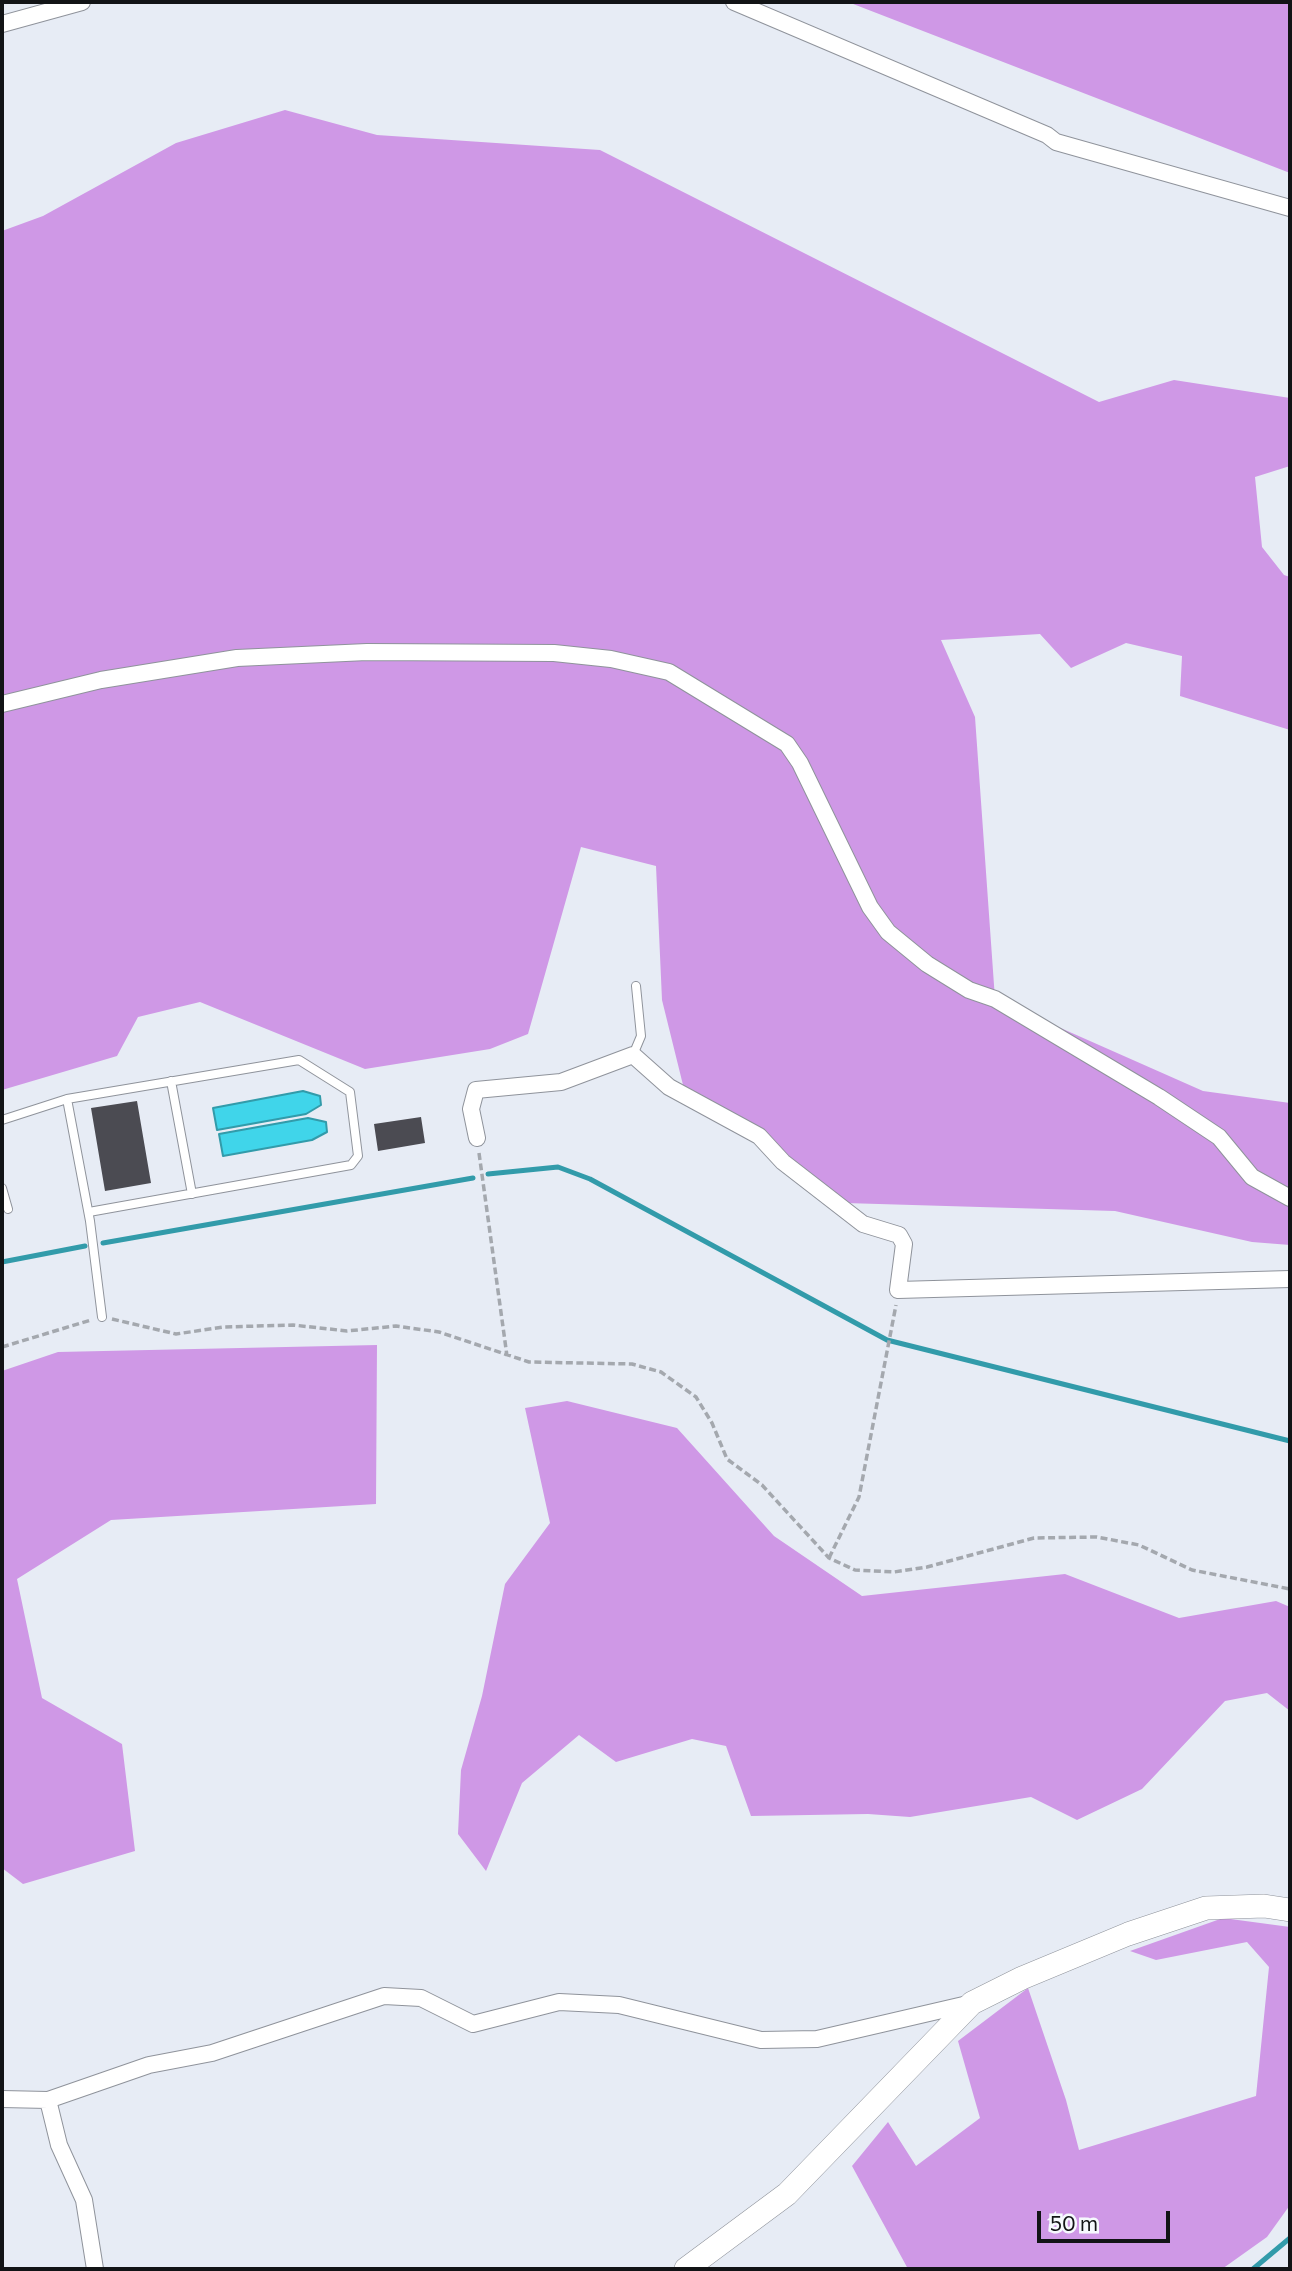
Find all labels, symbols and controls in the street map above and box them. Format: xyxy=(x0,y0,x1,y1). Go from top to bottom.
scale bar xyxy=(1040,2198,1173,2242)
text: 50 m xyxy=(1050,2210,1098,2235)

